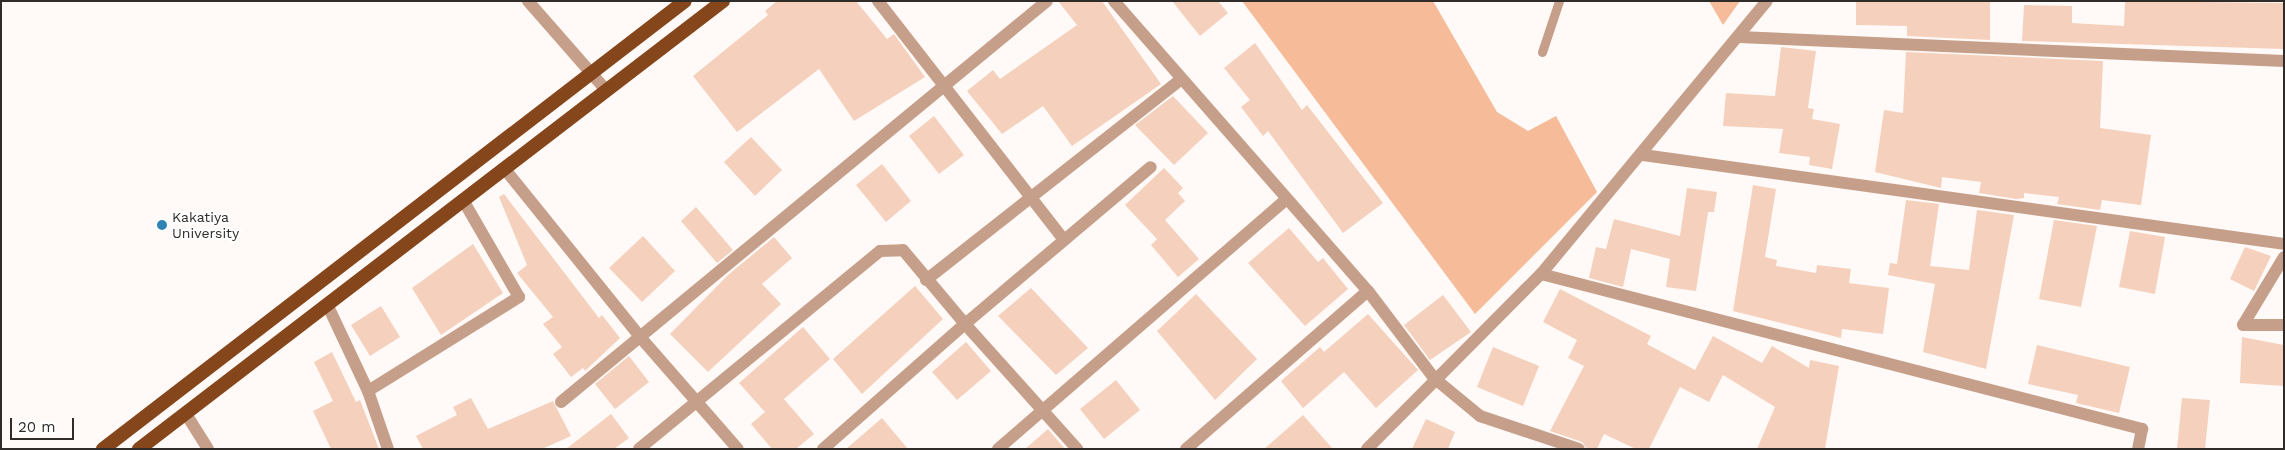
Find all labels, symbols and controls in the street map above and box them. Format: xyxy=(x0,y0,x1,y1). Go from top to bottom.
place label: Kakatiya University xyxy=(172,209,239,242)
marker: Kakatiya University xyxy=(156,219,168,231)
scale bar xyxy=(12,408,76,440)
text: 20 m xyxy=(18,418,56,436)

